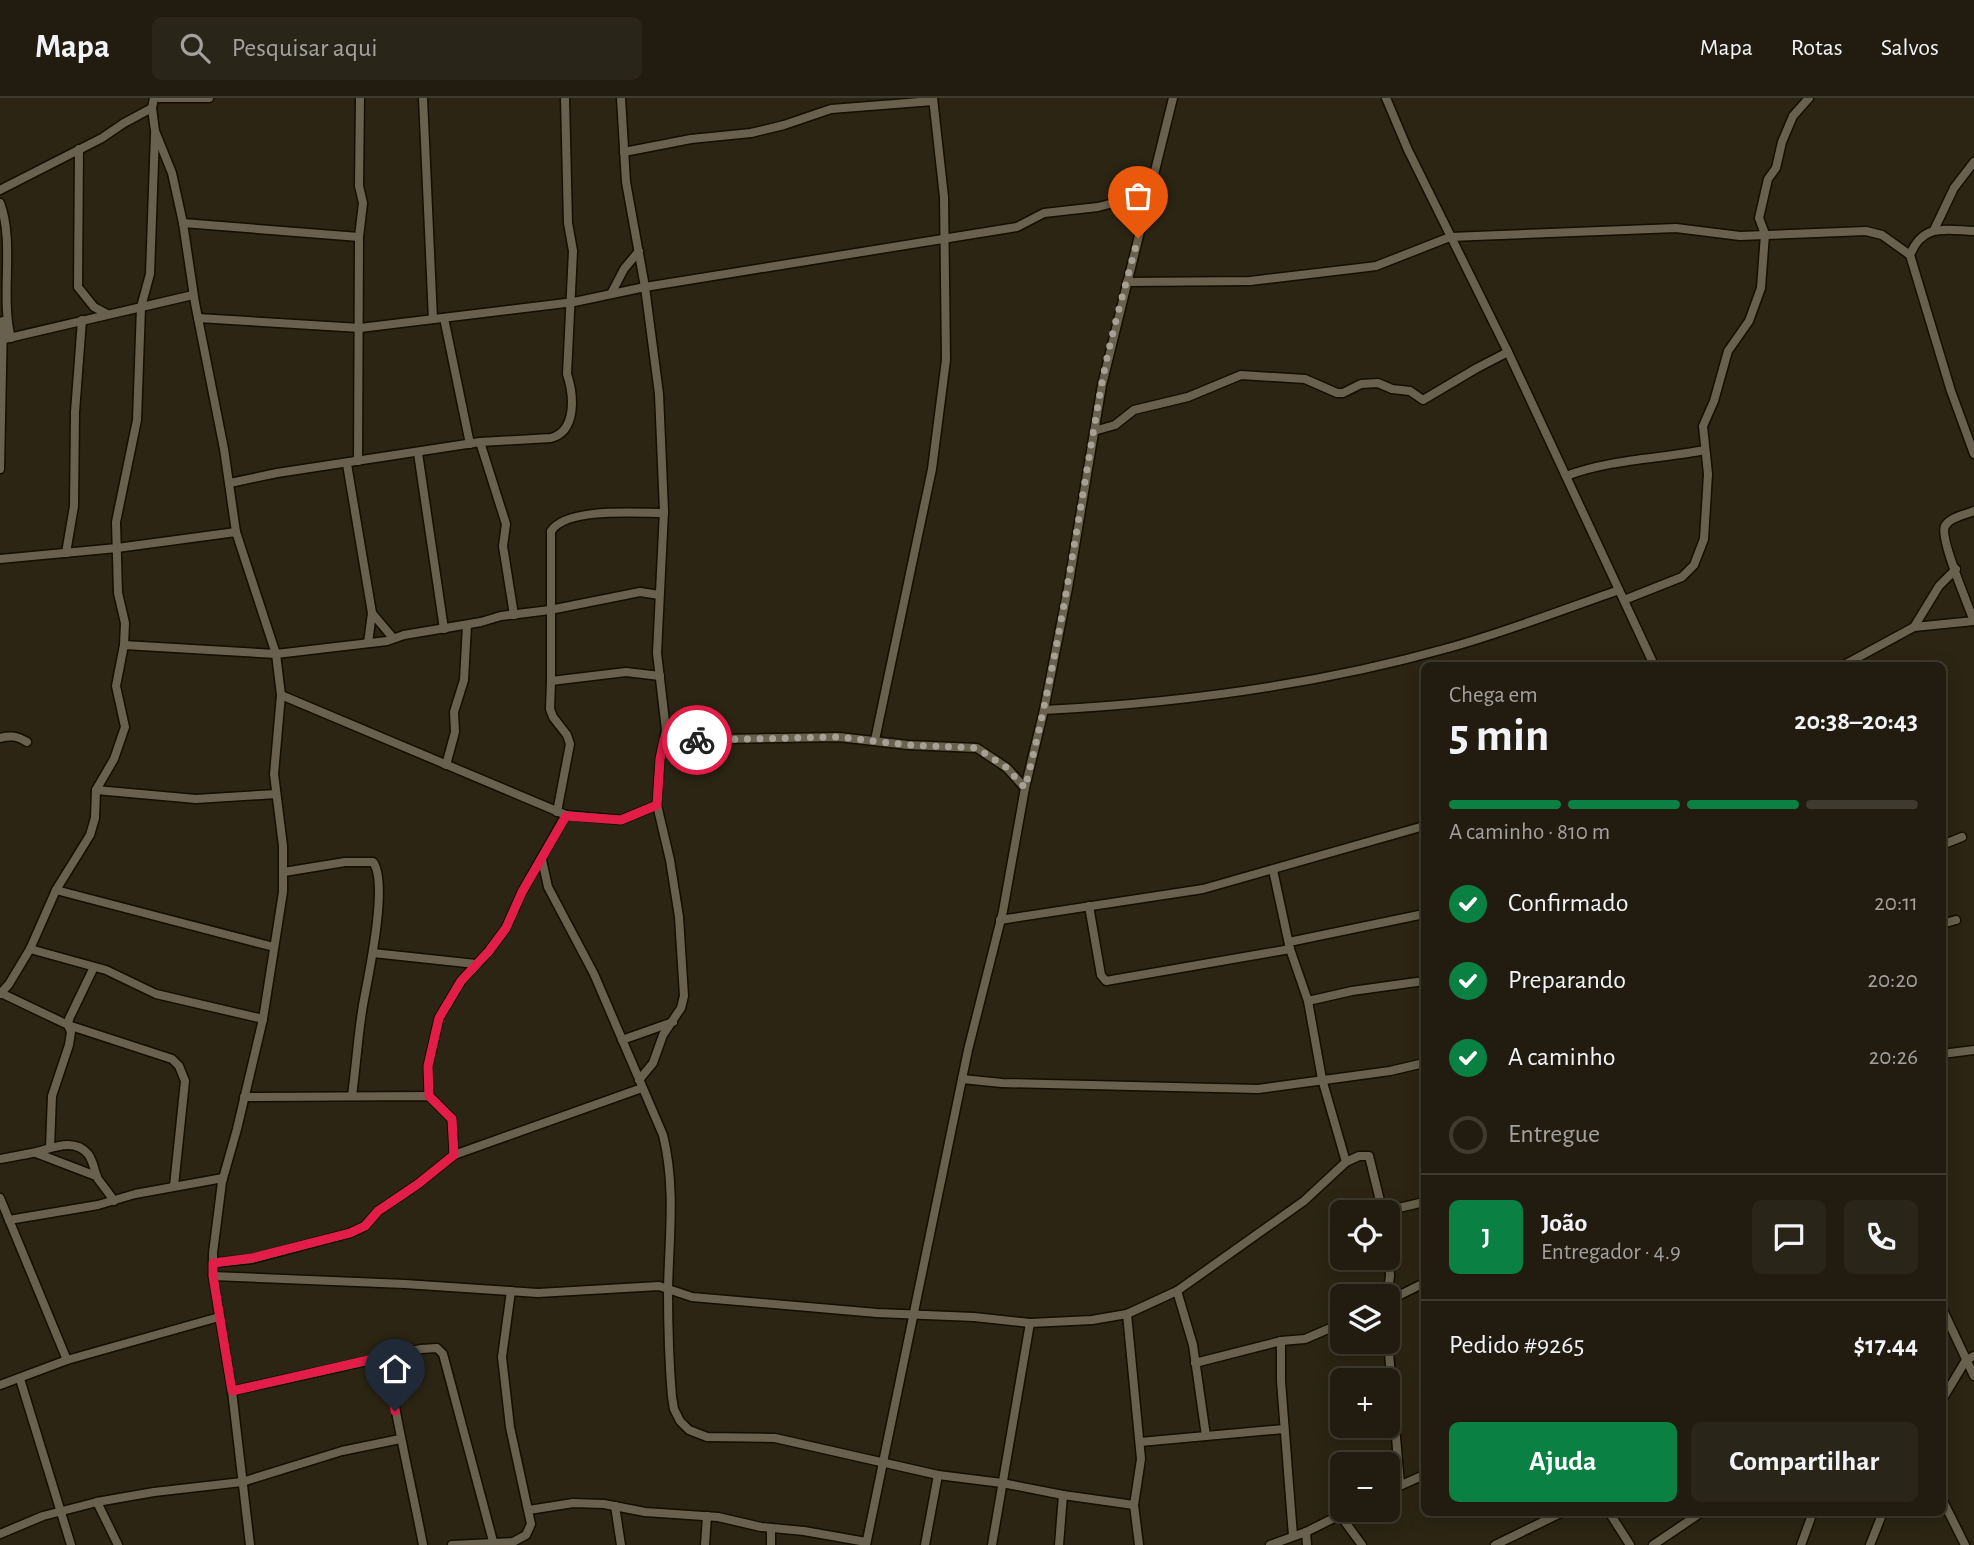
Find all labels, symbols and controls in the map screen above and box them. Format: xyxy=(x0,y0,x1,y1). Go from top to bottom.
search box xyxy=(152,17,642,80)
icon: search xyxy=(176,29,214,67)
text: Mapa xyxy=(35,31,110,64)
text: Pesquisar aqui xyxy=(232,35,378,61)
text: Mapa xyxy=(1700,36,1753,60)
text: Rotas xyxy=(1791,36,1843,60)
text: Salvos xyxy=(1881,36,1939,60)
pin xyxy=(1108,166,1168,238)
icon: bag xyxy=(1119,177,1157,215)
text: Chega em xyxy=(1449,684,1538,707)
courier xyxy=(662,705,732,775)
text: 20:38–20:43 xyxy=(1794,708,1918,734)
text: 5 min xyxy=(1449,713,1549,759)
icon: bike xyxy=(678,721,716,759)
text: A caminho · 810 m xyxy=(1449,821,1610,844)
icon: check xyxy=(1449,885,1487,923)
text: Confirmado xyxy=(1508,890,1629,916)
text: 20:11 xyxy=(1874,892,1918,915)
icon: check xyxy=(1449,962,1487,1000)
text: Preparando xyxy=(1508,967,1626,993)
text: 20:20 xyxy=(1868,969,1918,992)
icon: check xyxy=(1449,1039,1487,1077)
text: A caminho xyxy=(1508,1044,1616,1070)
text: 20:26 xyxy=(1869,1046,1918,1069)
text: Entregue xyxy=(1508,1121,1600,1147)
map controls xyxy=(1330,1200,1400,1522)
button: locate xyxy=(1330,1200,1400,1270)
button: chat xyxy=(1752,1200,1826,1274)
button: phone xyxy=(1844,1200,1918,1274)
text: João xyxy=(1541,1210,1587,1236)
text: J xyxy=(1482,1224,1490,1250)
text: Entregador · 4.9 xyxy=(1541,1241,1681,1264)
button: layers xyxy=(1330,1284,1400,1354)
text: Pedido #9265 xyxy=(1449,1332,1584,1358)
text: $17.44 xyxy=(1854,1332,1918,1358)
pin xyxy=(365,1339,425,1411)
icon: home xyxy=(376,1350,414,1388)
button: + xyxy=(1330,1368,1400,1438)
button: Ajuda xyxy=(1449,1422,1677,1502)
button: Compartilhar xyxy=(1691,1422,1918,1502)
button: − xyxy=(1330,1452,1400,1522)

